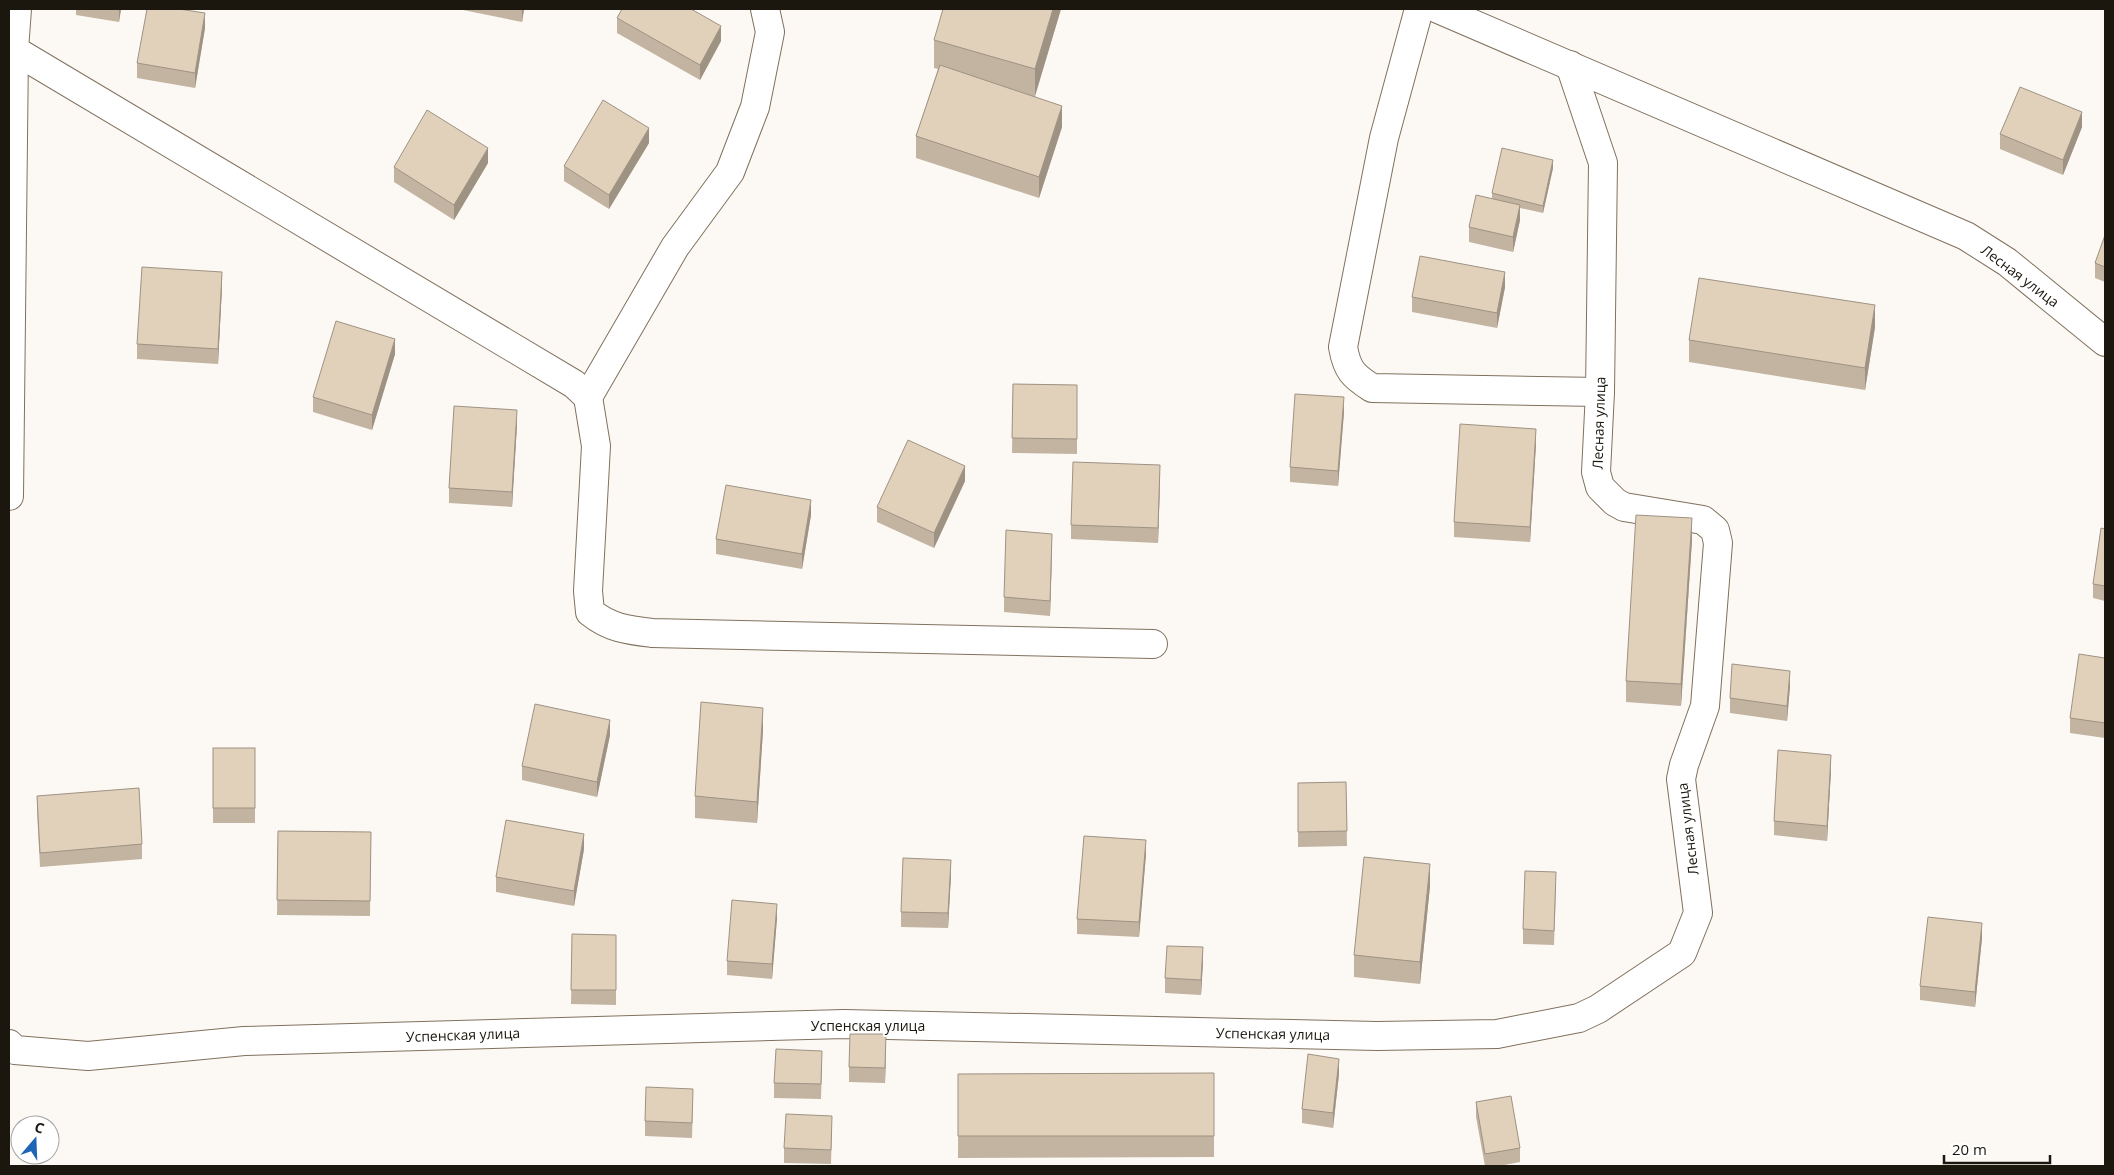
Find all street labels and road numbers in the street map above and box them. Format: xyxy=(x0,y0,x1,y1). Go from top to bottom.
street label: Лесная улица xyxy=(1977,240,2063,311)
street label: Лесная улица xyxy=(1587,376,1610,470)
street label: Лесная улица xyxy=(1672,782,1703,876)
street label: Успенская улица xyxy=(811,1016,925,1035)
street label: Успенская улица xyxy=(406,1023,520,1046)
street label: Успенская улица xyxy=(1216,1023,1330,1044)

